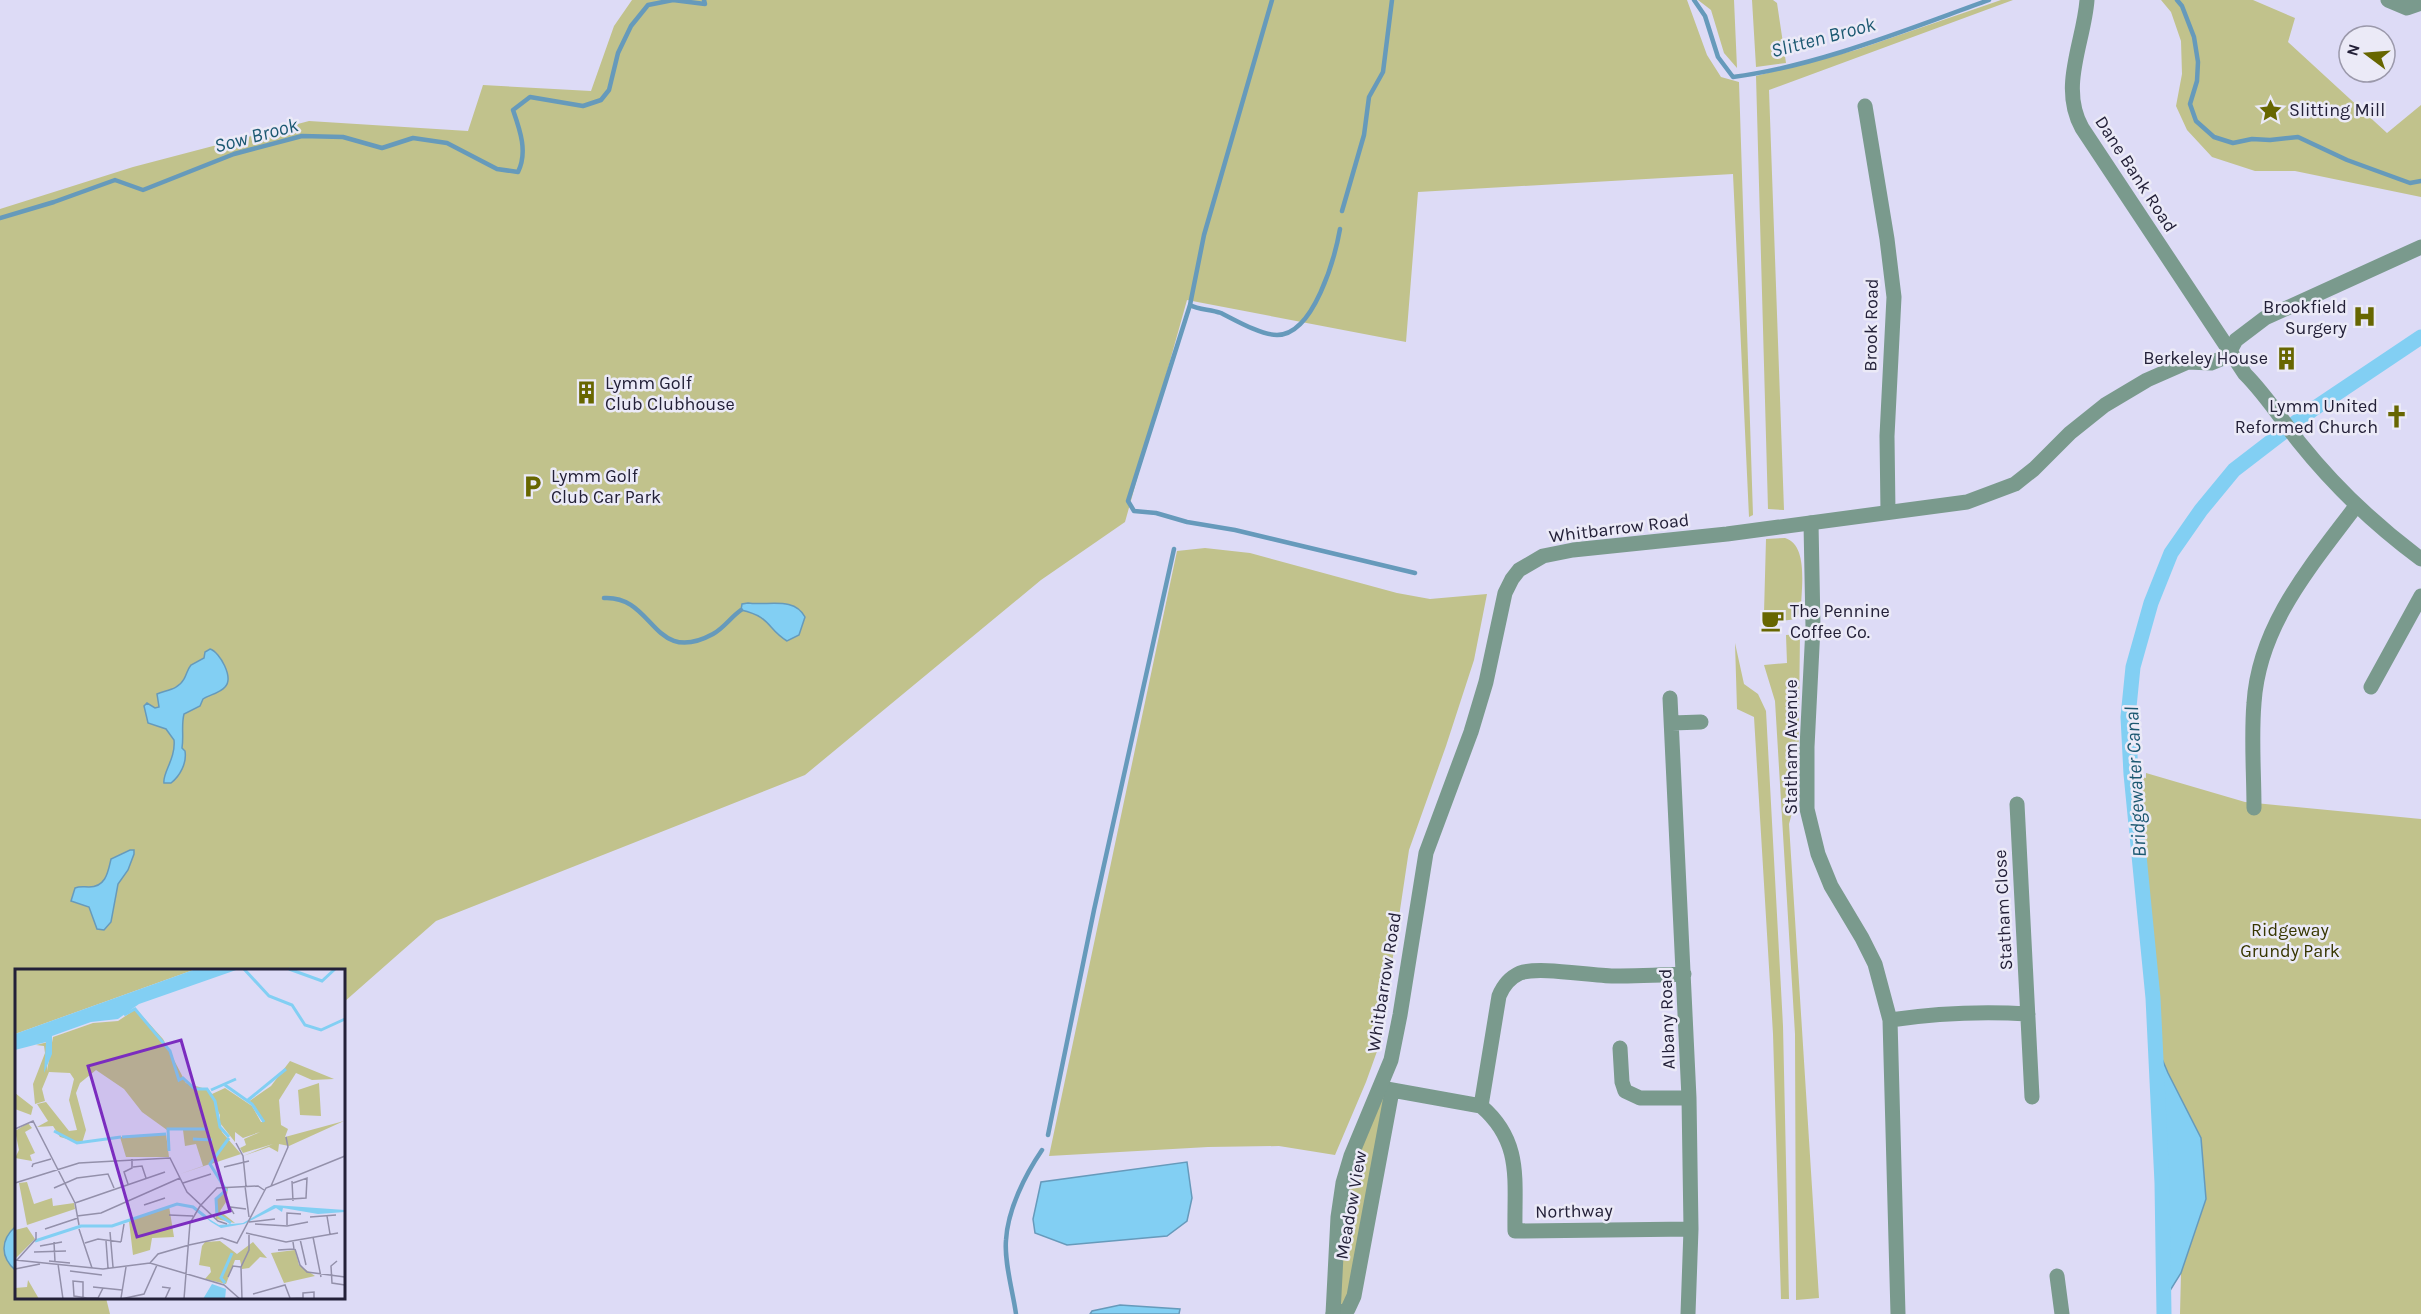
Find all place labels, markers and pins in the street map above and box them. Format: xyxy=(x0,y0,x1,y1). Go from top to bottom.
place icon: Slitting Mill xyxy=(2258,97,2284,123)
place label: Slitting Mill xyxy=(2289,99,2385,121)
place label: Brookfield Surgery xyxy=(2263,296,2348,339)
hospital icon: Brookfield Surgery xyxy=(2352,304,2378,330)
building icon: Berkeley House xyxy=(2273,345,2299,371)
place label: Berkeley House xyxy=(2143,347,2268,369)
place label: Lymm Golf Club Clubhouse xyxy=(605,372,735,415)
building icon: Lymm Golf Club Clubhouse xyxy=(574,380,600,406)
place label: Lymm United Reformed Church xyxy=(2235,395,2378,438)
church icon: Lymm United Reformed Church xyxy=(2383,403,2409,429)
place label: Lymm Golf Club Car Park xyxy=(551,465,661,508)
parking icon: Lymm Golf Club Car Park xyxy=(520,473,546,499)
place label: The Pennine Coffee Co. xyxy=(1790,600,1890,643)
cafe icon: The Pennine Coffee Co. xyxy=(1759,608,1785,634)

